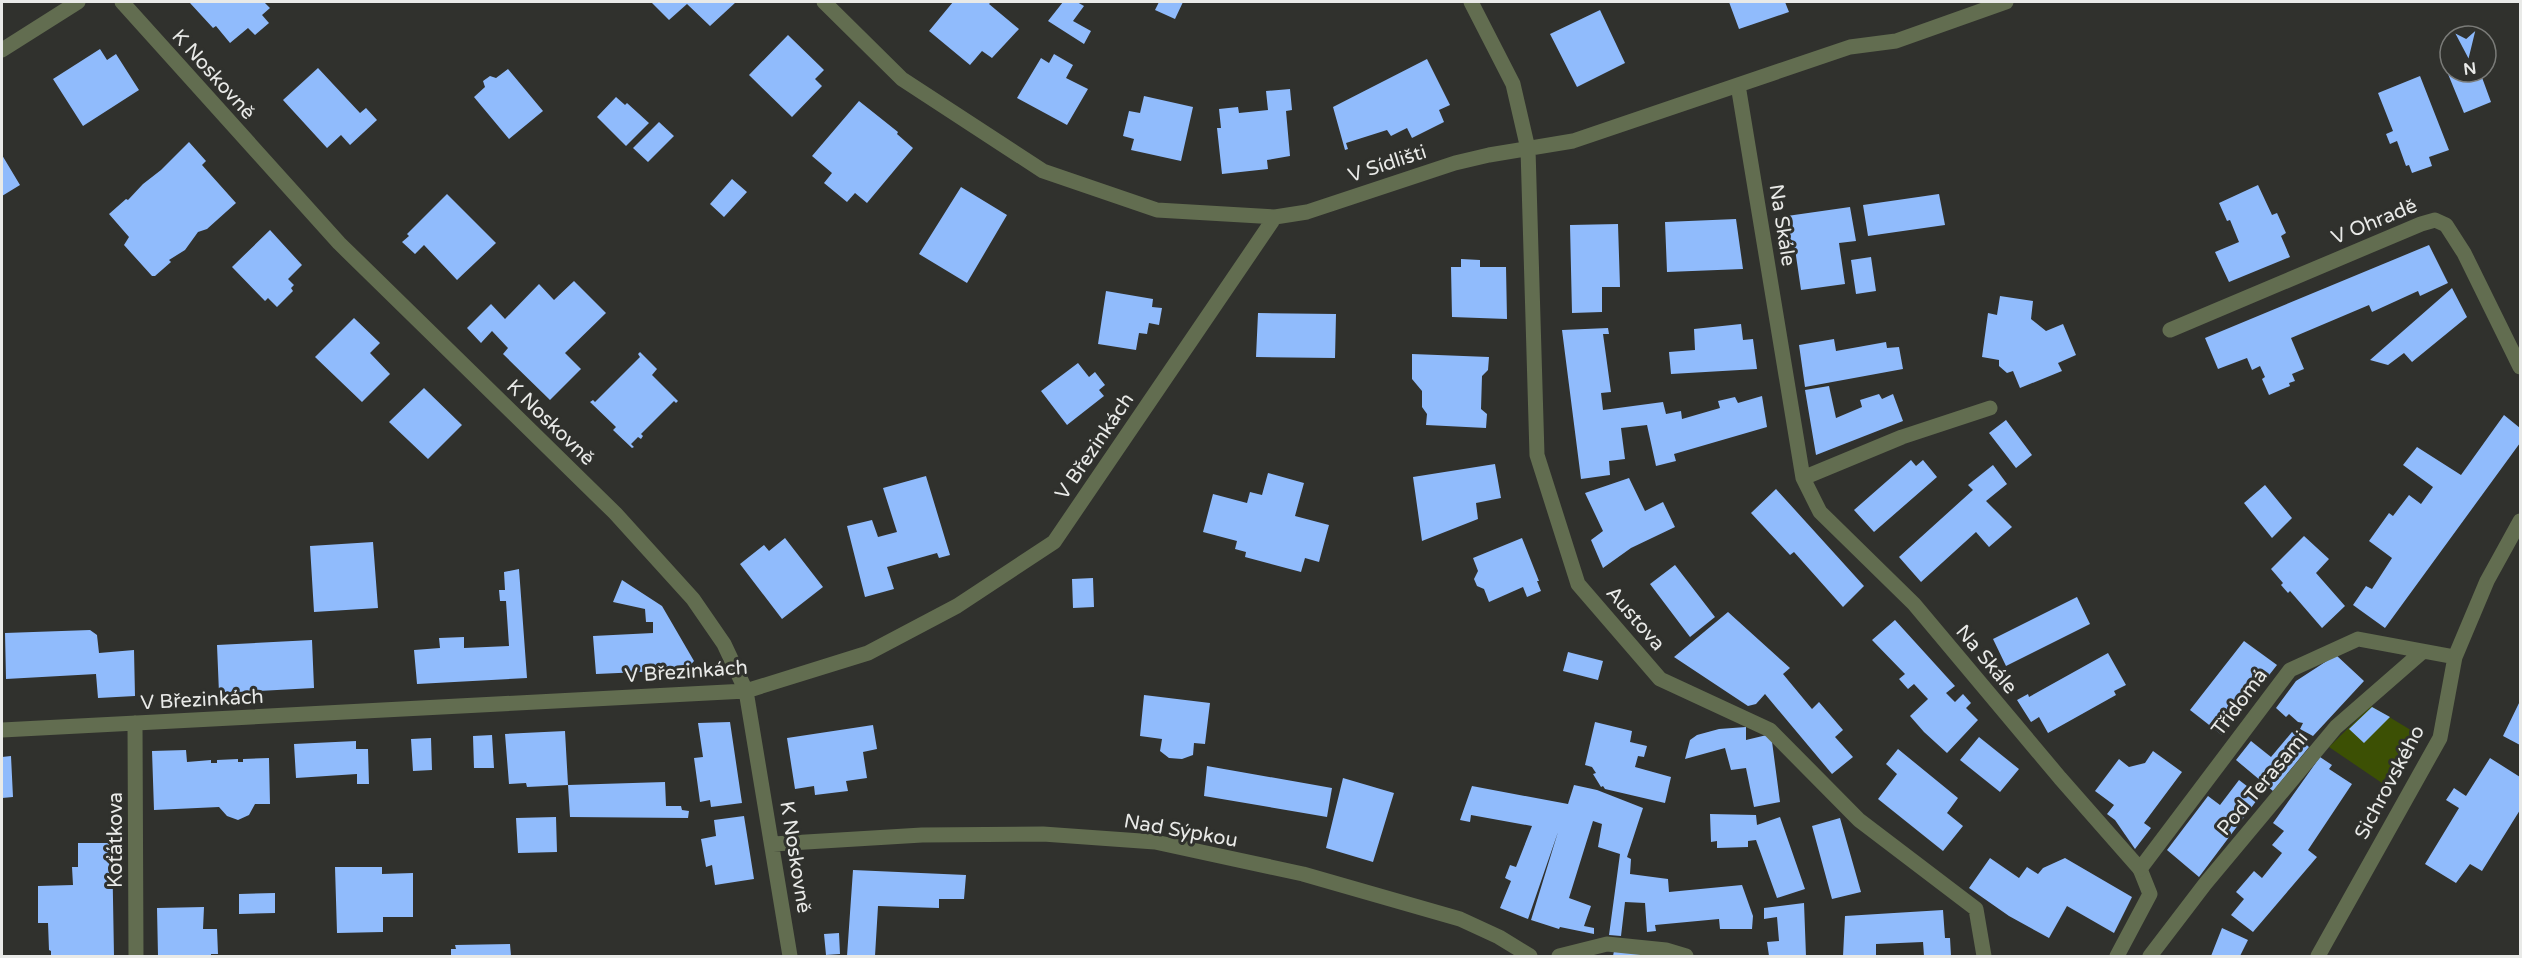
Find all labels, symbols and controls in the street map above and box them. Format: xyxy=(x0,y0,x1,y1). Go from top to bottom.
north arrow xyxy=(2438,24,2498,84)
street label: K Noskovně xyxy=(167,25,260,125)
text: N xyxy=(2462,57,2477,79)
street label: V Sídlišti xyxy=(1345,140,1429,188)
street label: Na Skále xyxy=(1764,182,1800,268)
street label: V Ohradě xyxy=(2328,194,2421,250)
street label: K Noskovně xyxy=(501,375,599,471)
street label: V Březinkách xyxy=(1050,389,1139,504)
street label: Austova xyxy=(1601,582,1670,656)
street label: Na Skále xyxy=(1950,620,2022,699)
street label: V Březinkách xyxy=(624,656,748,688)
street label: Třídomá xyxy=(2207,664,2273,741)
street label: V Březinkách xyxy=(140,685,264,715)
street label: Sichrovského xyxy=(2350,721,2430,844)
street label: Pod Terasami xyxy=(2212,727,2313,841)
street label: Koťátkova xyxy=(104,792,128,888)
street label: K Noskovně xyxy=(774,799,816,915)
street label: Nad Sýpkou xyxy=(1122,809,1240,853)

